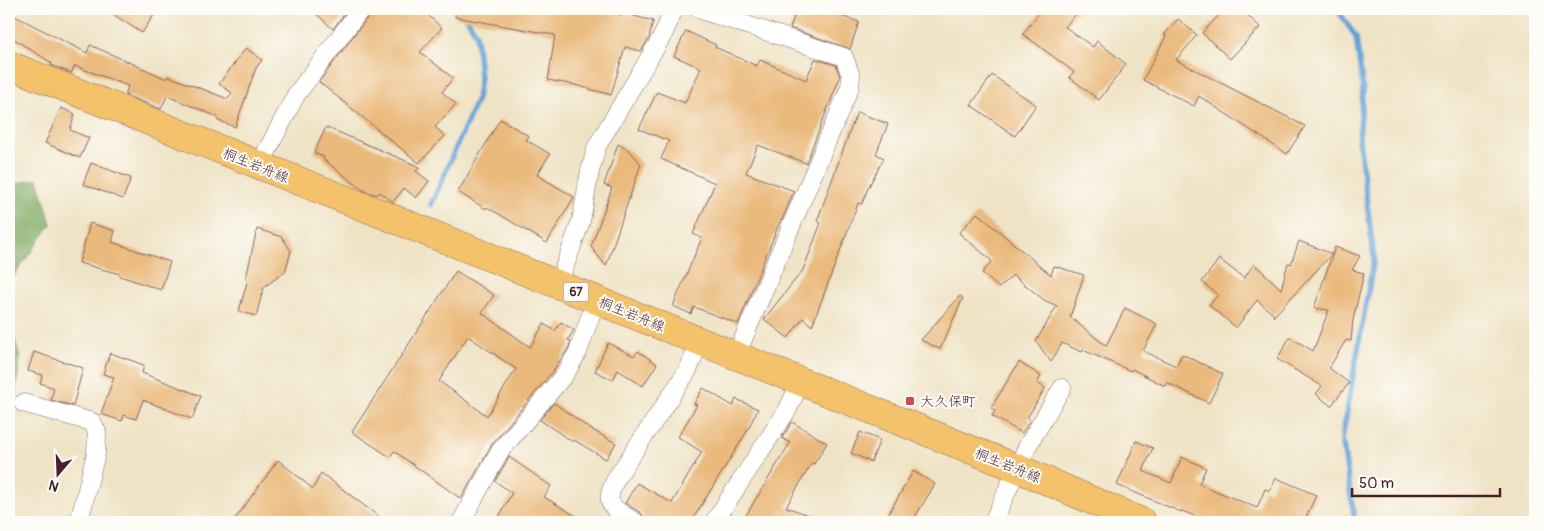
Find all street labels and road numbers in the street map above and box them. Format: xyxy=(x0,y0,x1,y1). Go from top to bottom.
street label: 桐生岩舟線 xyxy=(220,144,291,186)
road number: 67 xyxy=(564,282,588,302)
street label: 桐生岩舟線 xyxy=(596,293,667,335)
street label: 桐生岩舟線 xyxy=(972,444,1043,486)

